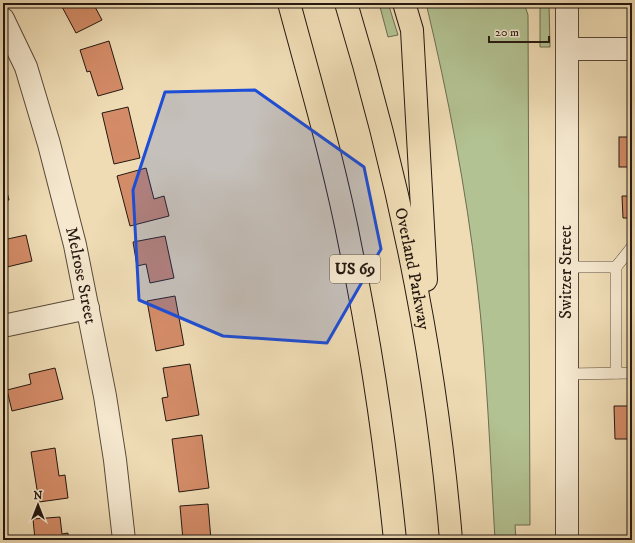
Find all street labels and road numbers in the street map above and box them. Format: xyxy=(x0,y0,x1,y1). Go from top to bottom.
street label: Overland Parkway xyxy=(389,206,435,332)
street label: Switzer Street xyxy=(555,224,577,319)
street label: Melrose Street xyxy=(60,225,102,327)
road number: US 69 xyxy=(330,255,380,283)

